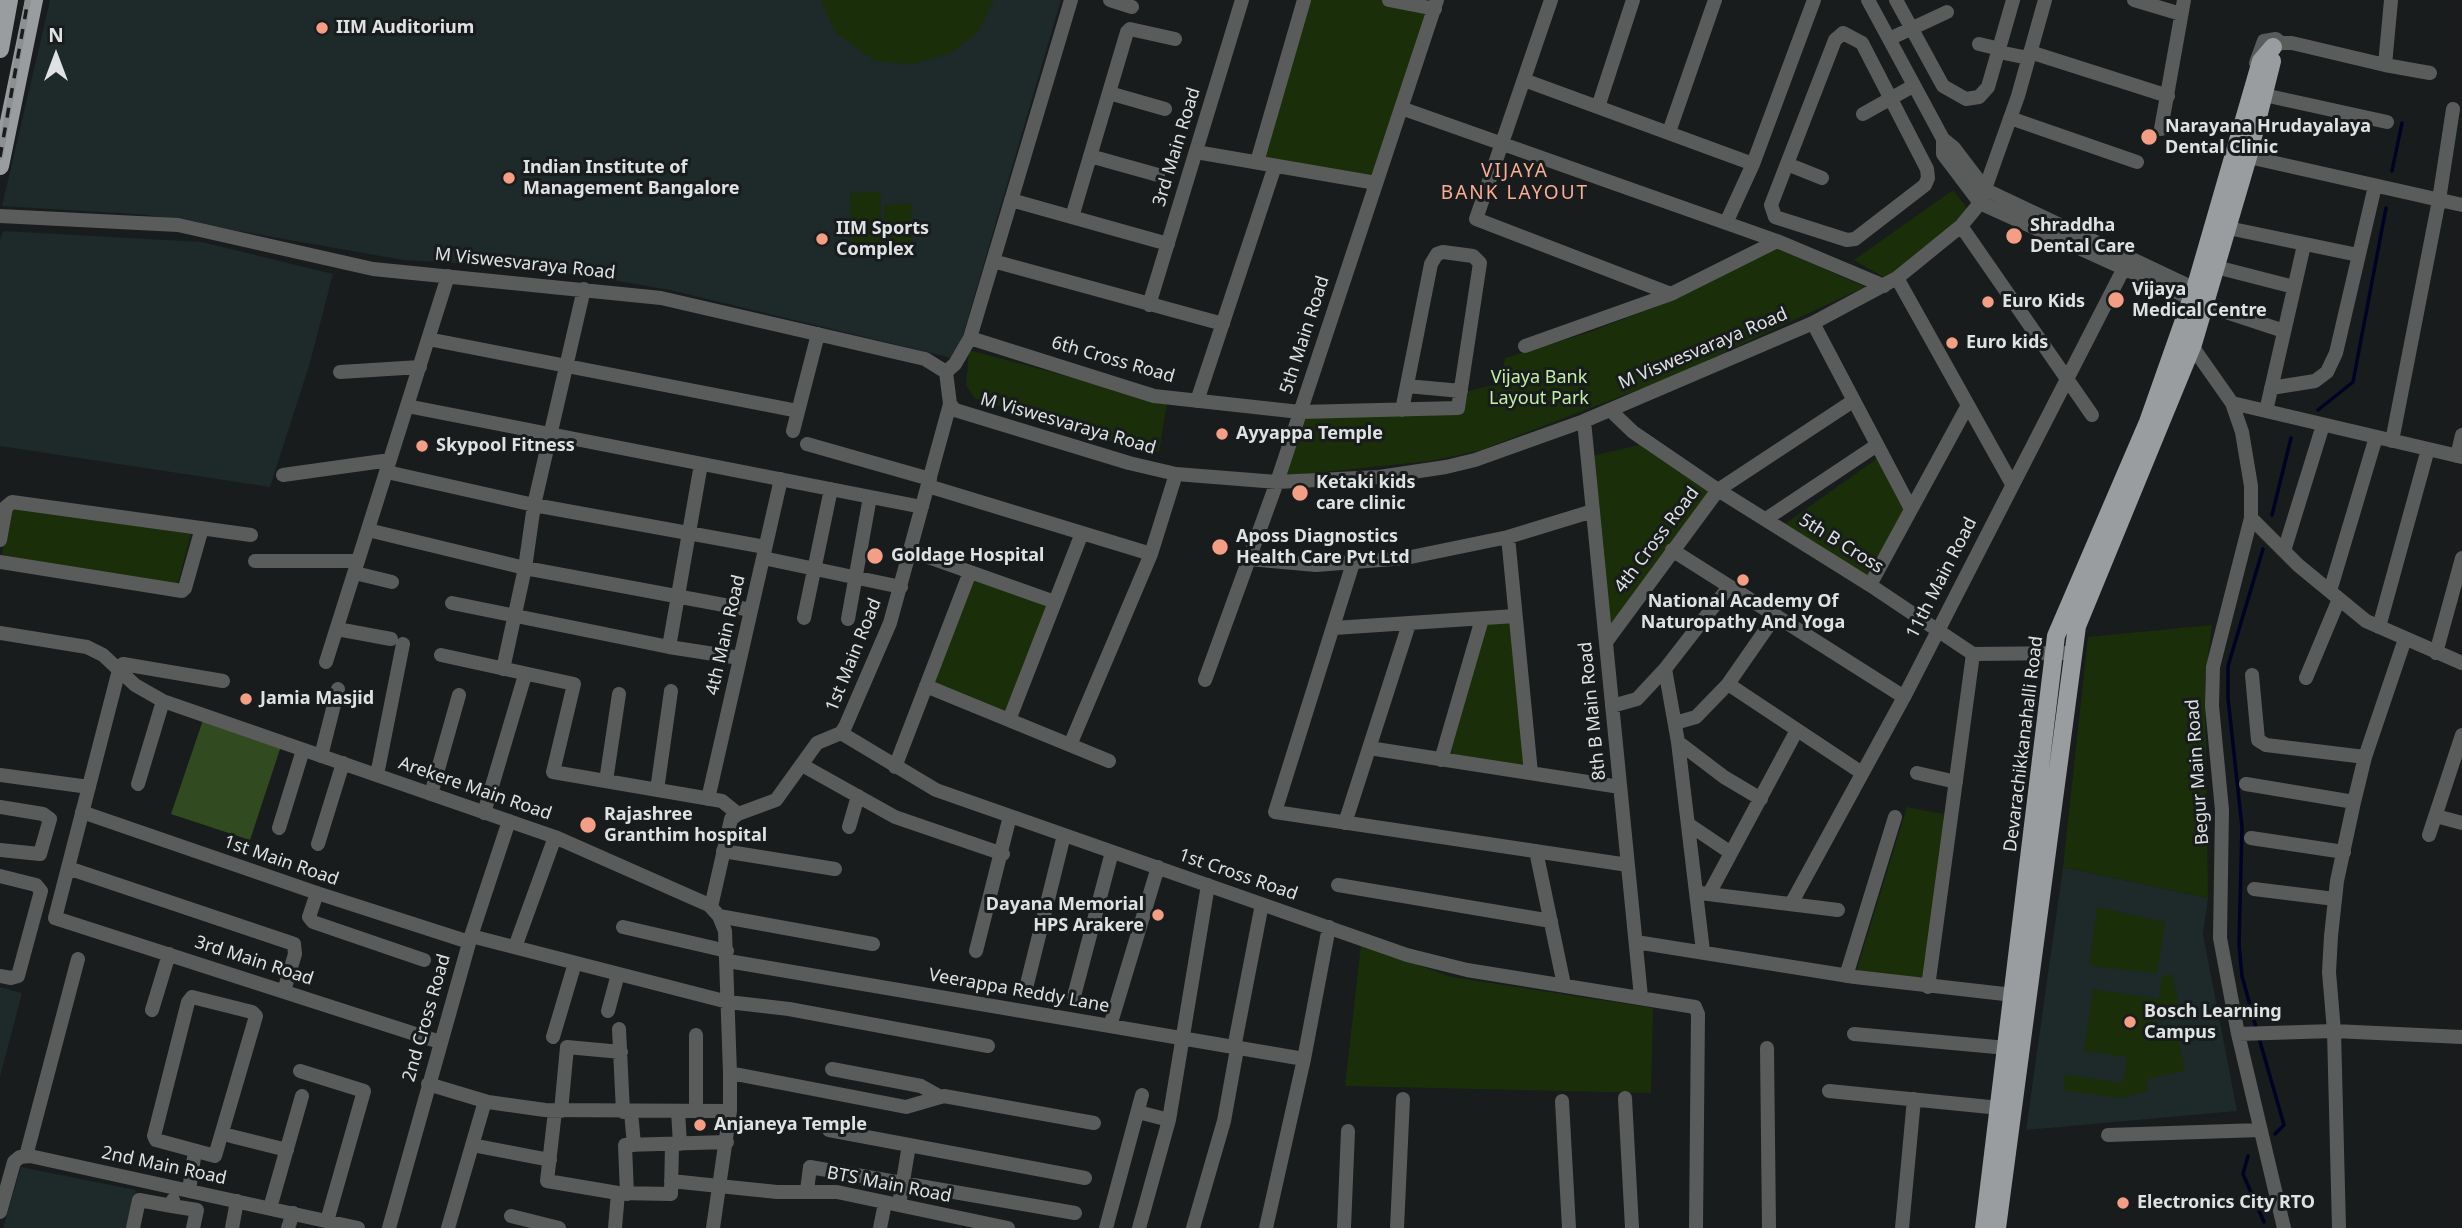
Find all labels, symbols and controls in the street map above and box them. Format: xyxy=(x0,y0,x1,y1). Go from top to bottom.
place label: IIM Auditorium xyxy=(336,17,474,39)
marker: IIM Auditorium xyxy=(314,20,330,36)
north arrow xyxy=(21,21,91,91)
text: N xyxy=(48,22,64,48)
street label: 3rd Main Road xyxy=(1149,85,1205,209)
place label: Narayana Hrudayalaya Dental Clinic xyxy=(2165,116,2371,158)
marker: Narayana Hrudayalaya Dental Clinic xyxy=(2139,127,2159,147)
place label: Indian Institute of Management Bangalore xyxy=(523,157,740,200)
district label: VIJAYA BANK LAYOUT xyxy=(1442,161,1588,205)
marker: Indian Institute of Management Bangalore xyxy=(501,170,517,186)
place label: Shraddha Dental Care xyxy=(2030,215,2135,258)
place label: IIM Sports Complex xyxy=(836,218,929,260)
marker: Shraddha Dental Care xyxy=(2004,226,2024,246)
marker: IIM Sports Complex xyxy=(814,231,830,247)
street label: M Viswesvaraya Road xyxy=(434,244,616,284)
street label: 5th Main Road xyxy=(1276,273,1334,397)
place label: Vijaya Medical Centre xyxy=(2132,279,2267,322)
marker: Vijaya Medical Centre xyxy=(2106,290,2126,310)
place label: Euro Kids xyxy=(2002,291,2085,313)
marker: Euro Kids xyxy=(1980,294,1996,310)
street label: M Viswesvaraya Road xyxy=(1615,304,1791,394)
street label: 6th Cross Road xyxy=(1049,332,1177,388)
place label: Euro kids xyxy=(1966,332,2048,354)
marker: Euro kids xyxy=(1944,335,1960,351)
park label: Vijaya Bank Layout Park xyxy=(1489,367,1589,410)
street label: M Viswesvaraya Road xyxy=(978,389,1158,459)
place label: Ayyappa Temple xyxy=(1236,423,1383,445)
marker: Ayyappa Temple xyxy=(1214,426,1230,442)
place label: Skypool Fitness xyxy=(436,435,575,457)
marker: Skypool Fitness xyxy=(414,438,430,454)
place label: Ketaki kids care clinic xyxy=(1316,472,1415,514)
marker: Ketaki kids care clinic xyxy=(1290,483,1310,503)
street label: 4th Cross Road xyxy=(1610,483,1704,597)
street label: 5th B Cross xyxy=(1795,510,1887,578)
street label: 11th Main Road xyxy=(1902,514,1982,642)
place label: Aposs Diagnostics Health Care Pvt Ltd xyxy=(1236,526,1410,568)
marker: Aposs Diagnostics Health Care Pvt Ltd xyxy=(1210,537,1230,557)
place label: Goldage Hospital xyxy=(891,545,1044,567)
marker: Goldage Hospital xyxy=(865,546,885,566)
marker: National Academy Of Naturopathy And Yoga xyxy=(1735,572,1751,588)
street label: 4th Main Road xyxy=(702,573,750,697)
place label: National Academy Of Naturopathy And Yoga xyxy=(1641,591,1845,634)
street label: 1st Main Road xyxy=(821,595,887,715)
street label: Devarachikkanahalli Road xyxy=(2000,635,2048,853)
street label: 8th B Main Road xyxy=(1575,641,1611,781)
place label: Jamia Masjid xyxy=(260,688,374,710)
marker: Jamia Masjid xyxy=(238,691,254,707)
street label: Begur Main Road xyxy=(2182,698,2214,846)
street label: Arekere Main Road xyxy=(396,753,554,825)
place label: Rajashree Granthim hospital xyxy=(604,804,767,846)
marker: Rajashree Granthim hospital xyxy=(578,815,598,835)
street label: 1st Main Road xyxy=(221,831,341,891)
street label: 1st Cross Road xyxy=(1176,845,1300,905)
place label: Dayana Memorial HPS Arakere xyxy=(986,894,1144,936)
marker: Dayana Memorial HPS Arakere xyxy=(1150,907,1166,923)
street label: 3rd Main Road xyxy=(192,932,316,990)
street label: 2nd Cross Road xyxy=(398,952,456,1084)
street label: Veerappa Reddy Lane xyxy=(927,964,1111,1018)
place label: Bosch Learning Campus xyxy=(2144,1001,2282,1044)
marker: Bosch Learning Campus xyxy=(2122,1014,2138,1030)
place label: Anjaneya Temple xyxy=(714,1114,867,1136)
marker: Anjaneya Temple xyxy=(692,1117,708,1133)
street label: 2nd Main Road xyxy=(99,1142,229,1190)
street label: BTS Main Road xyxy=(825,1162,953,1208)
place label: Electronics City RTO xyxy=(2137,1192,2315,1214)
marker: Electronics City RTO xyxy=(2115,1195,2131,1211)

